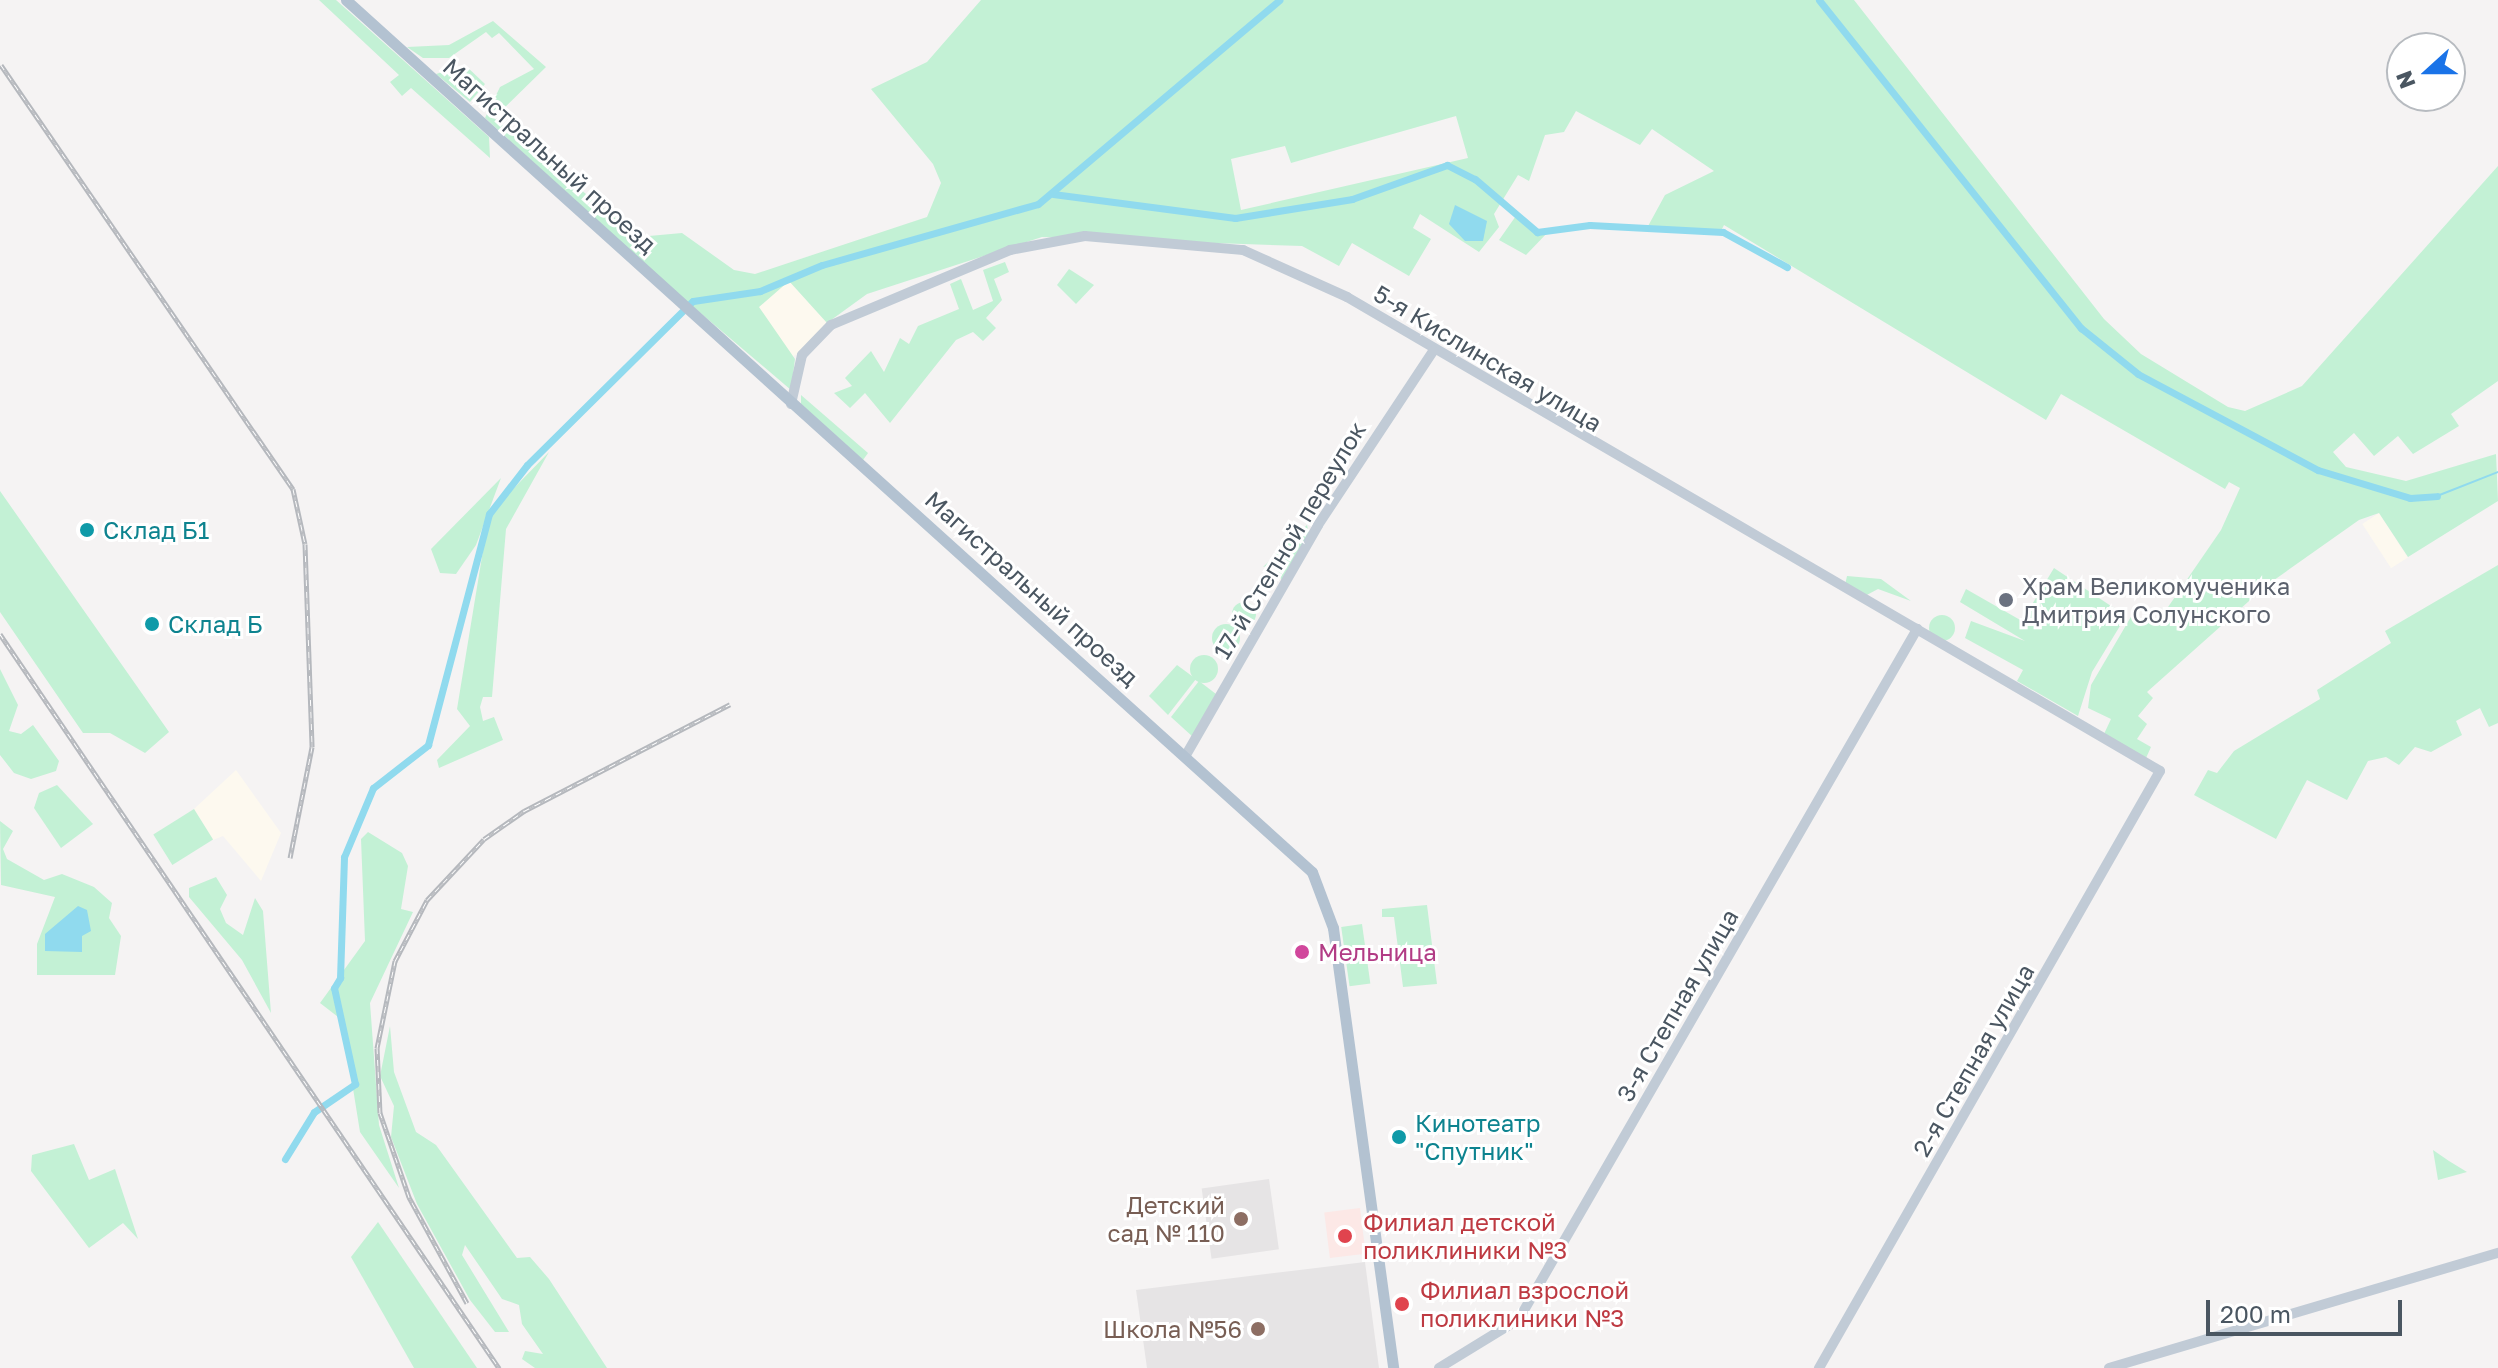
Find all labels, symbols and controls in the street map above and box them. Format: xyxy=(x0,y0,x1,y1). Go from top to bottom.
north arrow xyxy=(2386,32,2466,112)
street label: Магистральный проезд xyxy=(437,52,663,258)
text: N xyxy=(2389,67,2421,93)
street label: 5-я Кислинская улица xyxy=(1369,279,1607,437)
street label: 17-й Степной переулок xyxy=(1207,416,1371,664)
street label: Магистральный проезд xyxy=(919,485,1145,691)
place label: Склад Б1 xyxy=(103,516,209,544)
marker: Склад Б1 xyxy=(78,521,96,539)
place label: Храм Великомученика Дмитрия Солунского xyxy=(2022,572,2290,628)
marker: Храм Великомученика Дмитрия Солунского xyxy=(1997,591,2015,609)
place label: Склад Б xyxy=(168,610,263,638)
marker: Склад Б xyxy=(143,615,161,633)
street label: 3-я Степная улица xyxy=(1610,904,1744,1106)
place label: Мельница xyxy=(1318,938,1437,966)
marker: Мельница xyxy=(1293,943,1311,961)
street label: 2-я Степная улица xyxy=(1906,959,2040,1161)
place label: Кинотеатр "Спутник" xyxy=(1415,1109,1541,1165)
marker: Кинотеатр "Спутник" xyxy=(1390,1128,1408,1146)
place label: Детский сад № 110 xyxy=(1107,1191,1225,1247)
place label: Филиал детской поликлиники №3 xyxy=(1363,1208,1567,1264)
marker: Детский сад № 110 xyxy=(1232,1210,1250,1228)
marker: Филиал детской поликлиники №3 xyxy=(1334,1225,1356,1247)
place label: Филиал взрослой поликлиники №3 xyxy=(1420,1276,1629,1332)
scale bar xyxy=(2210,1284,2406,1334)
marker: Филиал взрослой поликлиники №3 xyxy=(1391,1293,1413,1315)
text: 200 m xyxy=(2220,1299,2291,1328)
place label: Школа №56 xyxy=(1103,1315,1242,1343)
marker: Школа №56 xyxy=(1249,1320,1267,1338)

